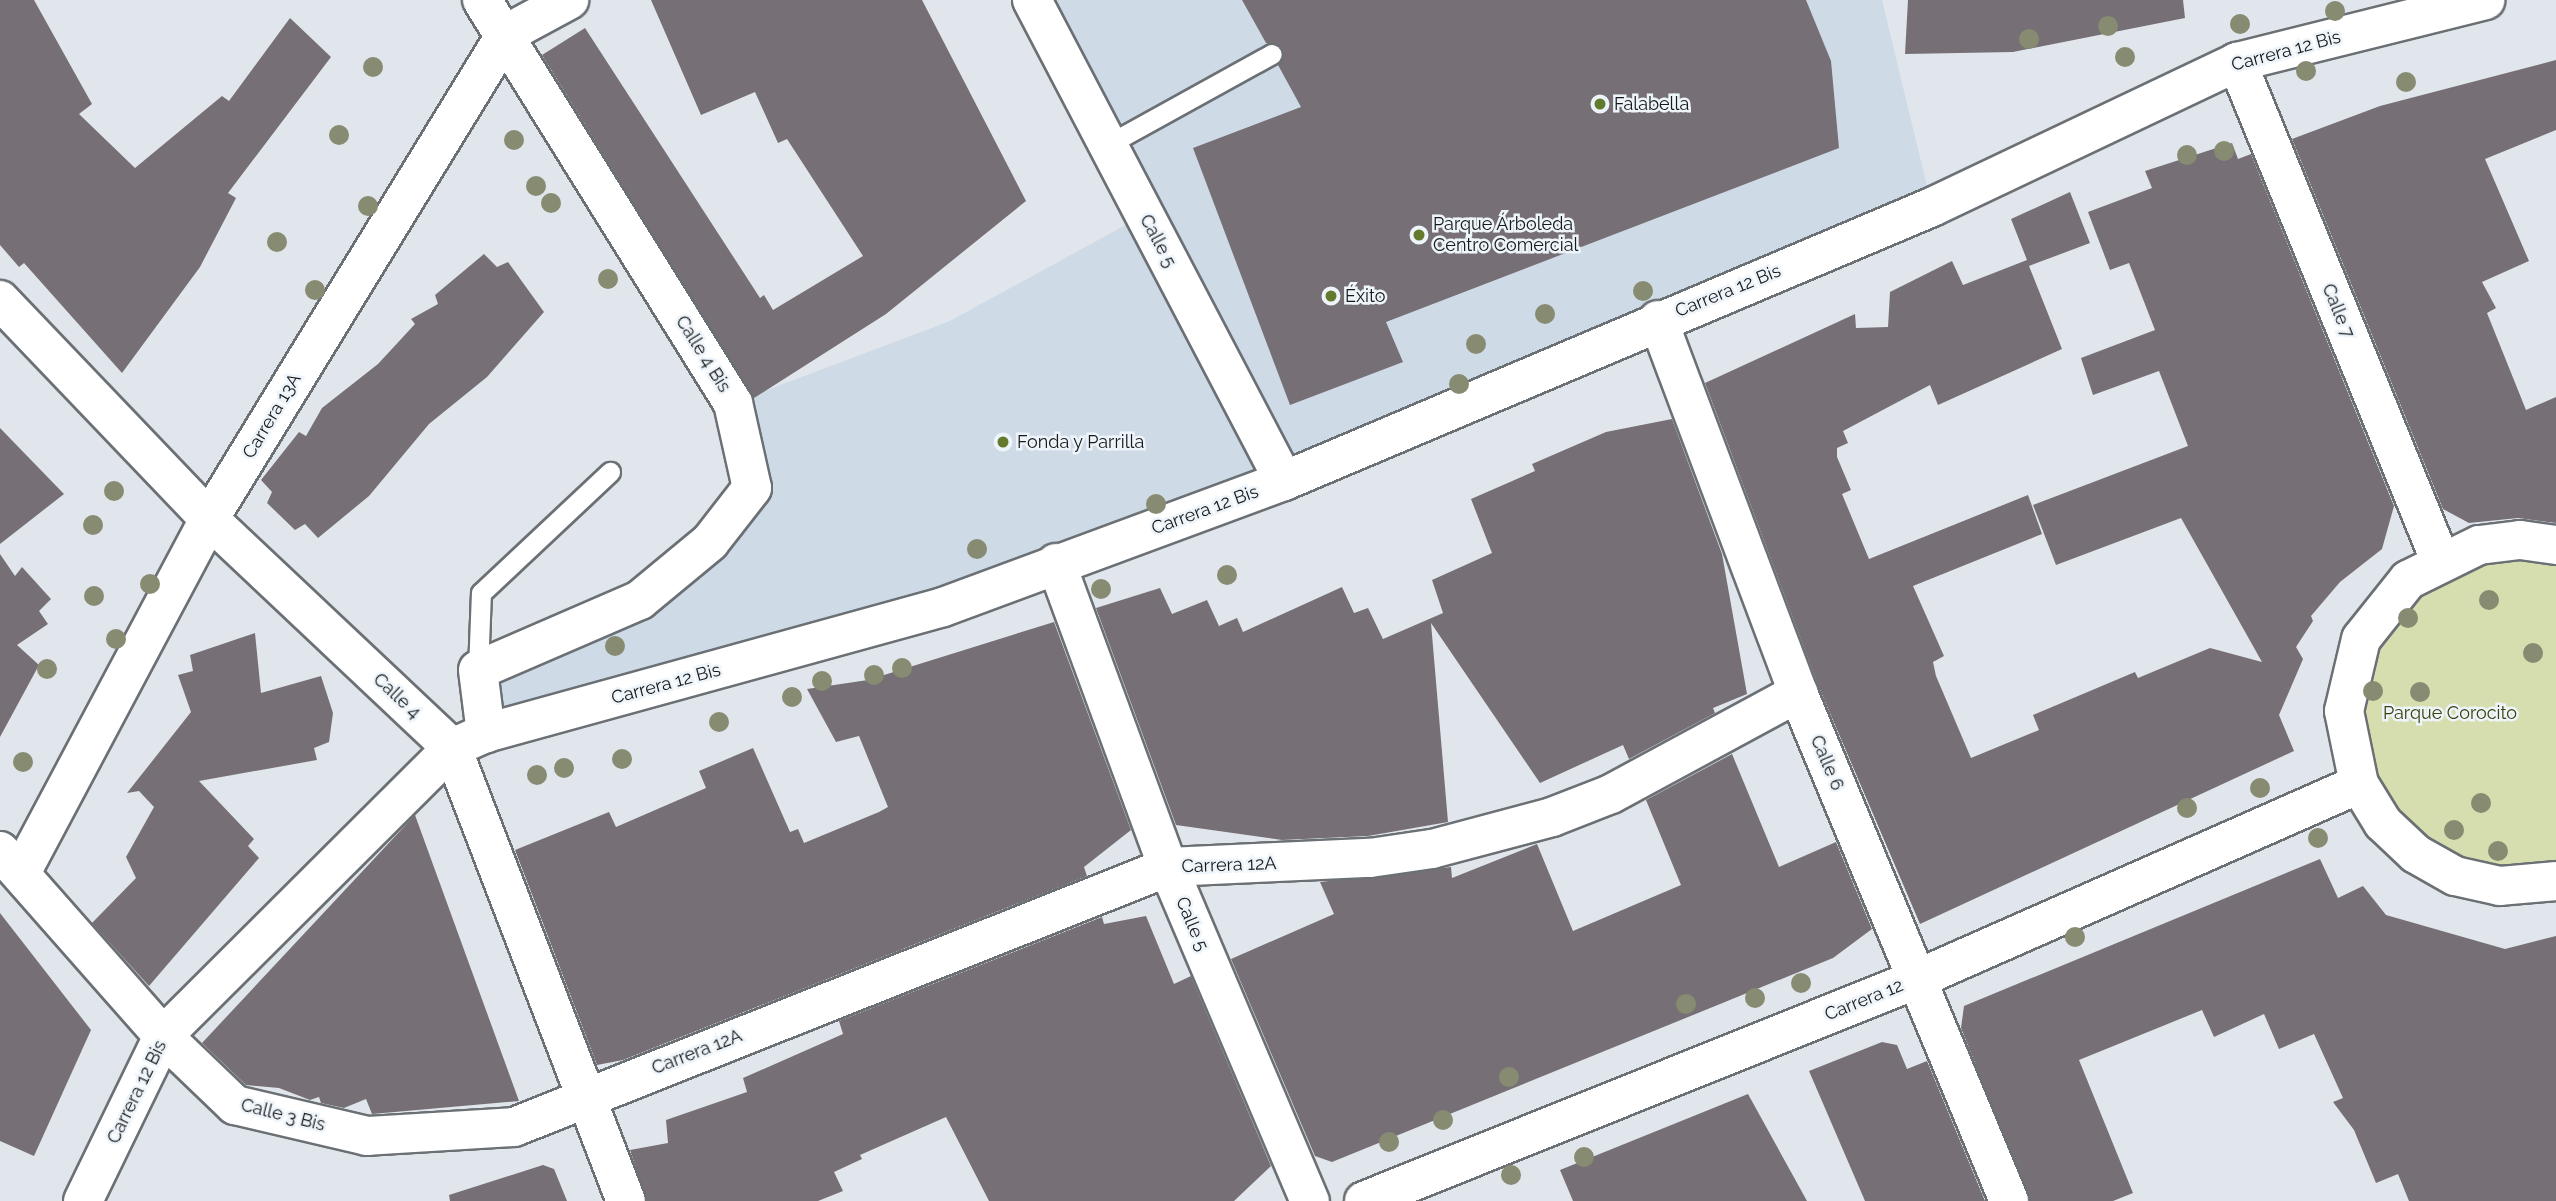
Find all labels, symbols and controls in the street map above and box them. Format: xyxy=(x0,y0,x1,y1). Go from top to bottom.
street label: Carrera 12 Bis xyxy=(2229,26,2343,76)
place label: Falabella xyxy=(1614,93,1689,115)
marker: Falabella xyxy=(1592,96,1608,112)
street label: Calle 5 xyxy=(1135,211,1181,271)
place label: Parque Árboleda Centro Comercial xyxy=(1433,214,1578,256)
marker: Parque Árboleda Centro Comercial xyxy=(1411,227,1427,243)
street label: Carrera 12 Bis xyxy=(1672,260,1784,322)
street label: Calle 7 xyxy=(2317,281,2359,341)
place label: Éxito xyxy=(1345,285,1386,307)
marker: Éxito xyxy=(1323,288,1339,304)
street label: Calle 4 Bis xyxy=(671,312,735,396)
street label: Carrera 13A xyxy=(238,370,306,462)
place label: Fonda y Parrilla xyxy=(1017,431,1145,453)
marker: Fonda y Parrilla xyxy=(995,434,1011,450)
street label: Carrera 12 Bis xyxy=(1149,481,1261,539)
street label: Carrera 12 Bis xyxy=(609,659,723,709)
street label: Calle 4 xyxy=(369,669,425,723)
park label: Parque Corocito xyxy=(2383,702,2517,724)
street label: Calle 6 xyxy=(1806,732,1848,794)
street label: Carrera 12A xyxy=(1181,853,1277,877)
street label: Calle 5 xyxy=(1171,894,1213,954)
street label: Carrera 12 xyxy=(1822,974,1906,1026)
street label: Carrera 12A xyxy=(649,1025,745,1079)
street label: Carrera 12 Bis xyxy=(103,1037,171,1147)
street label: Calle 3 Bis xyxy=(239,1094,327,1136)

